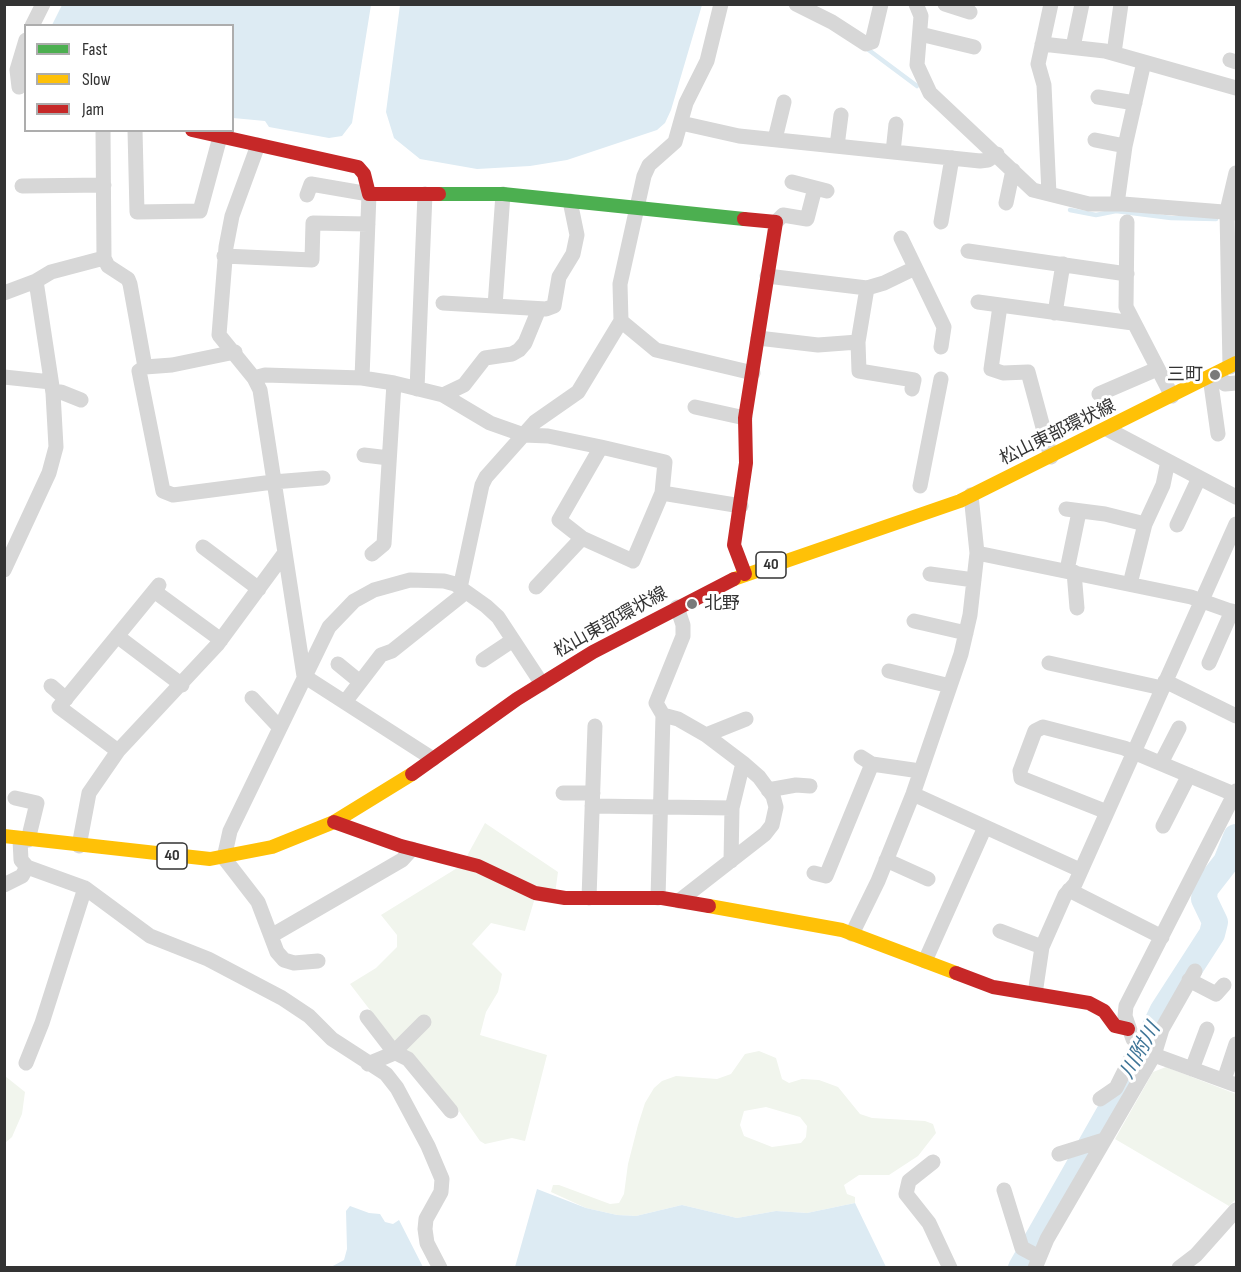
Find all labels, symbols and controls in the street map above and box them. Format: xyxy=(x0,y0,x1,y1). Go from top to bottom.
legend xyxy=(24,24,234,132)
text: Fast xyxy=(82,39,107,60)
text: Slow xyxy=(82,69,111,90)
text: Jam xyxy=(82,99,104,120)
place label: 三町 xyxy=(1167,364,1203,386)
marker: 三町 xyxy=(1208,368,1222,382)
street label: 松山東部環状線 xyxy=(997,396,1119,470)
road number: 40 xyxy=(756,552,786,578)
street label: 松山東部環状線 xyxy=(551,583,671,663)
place label: 北野 xyxy=(704,593,740,615)
marker: 北野 xyxy=(685,597,699,611)
road number: 40 xyxy=(157,843,187,869)
water label: 川附川 xyxy=(1116,1019,1166,1083)

